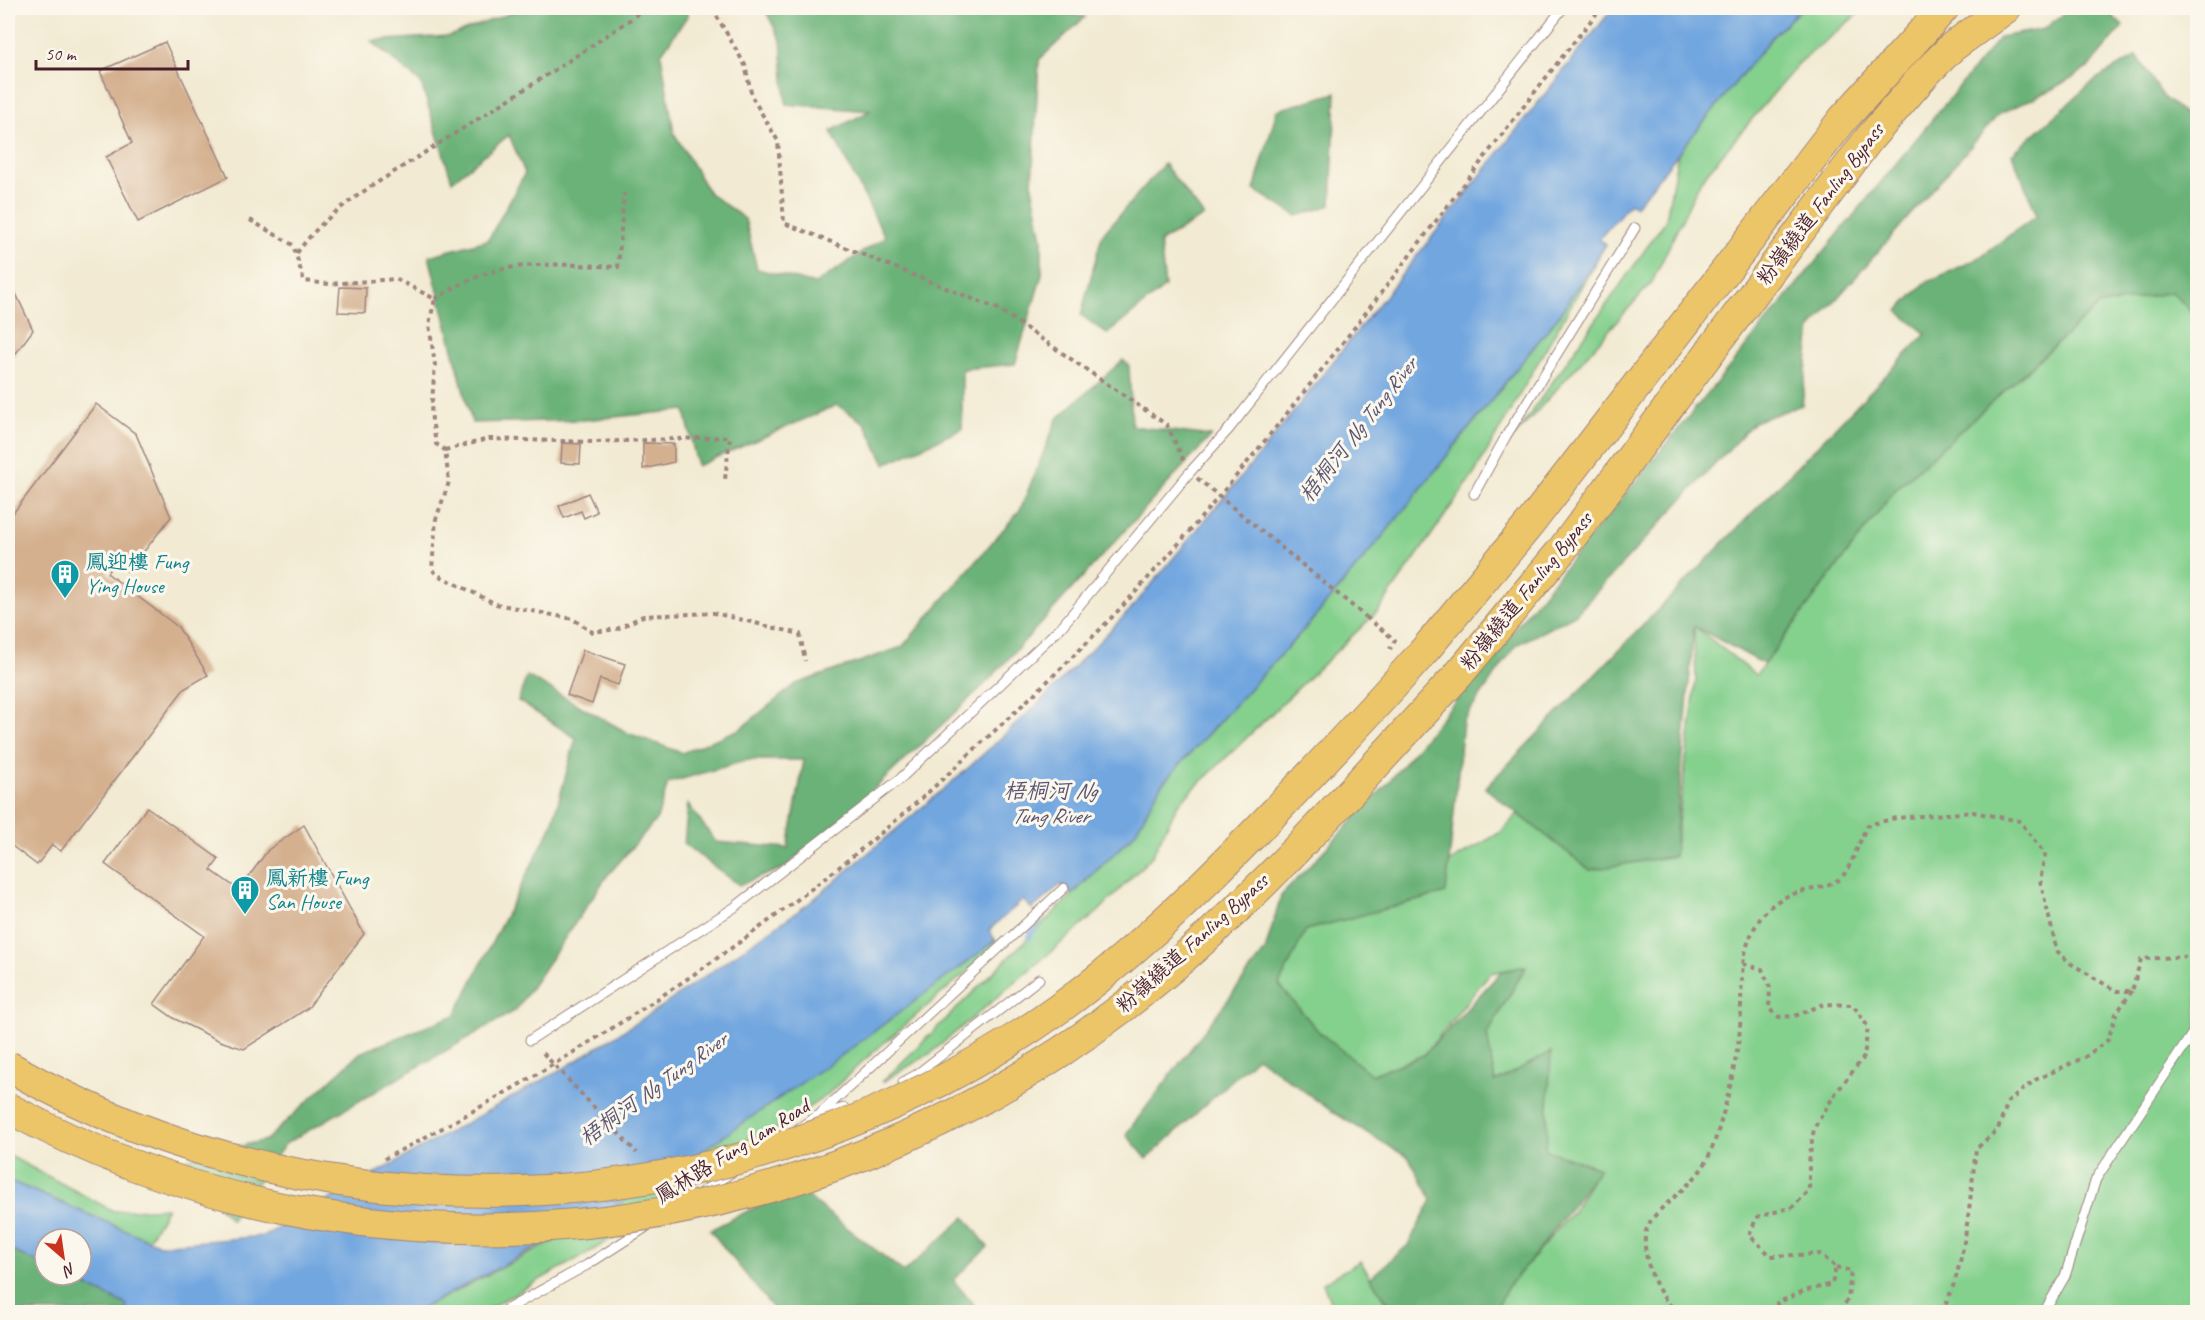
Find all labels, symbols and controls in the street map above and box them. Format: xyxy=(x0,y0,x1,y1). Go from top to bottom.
scale bar xyxy=(36,33,188,71)
text: 50 m xyxy=(45,43,78,65)
street label: 粉嶺繞道 Fanling Bypass xyxy=(1751,117,1890,290)
water label: 梧桐河 Ng Tung River xyxy=(1293,350,1425,508)
street label: 粉嶺繞道 Fanling Bypass xyxy=(1454,505,1599,675)
place label: 鳳迎樓 Fung Ying House xyxy=(86,549,190,599)
building icon: 鳳迎樓 Fung Ying House xyxy=(49,558,81,600)
water label: 梧桐河 Ng Tung River xyxy=(1004,777,1099,830)
place label: 鳳新樓 Fung San House xyxy=(266,865,370,915)
street label: 粉嶺繞道 Fanling Bypass xyxy=(1111,867,1275,1018)
building icon: 鳳新樓 Fung San House xyxy=(229,874,261,916)
water label: 梧桐河 Ng Tung River xyxy=(574,1024,735,1152)
street label: 鳳林路 Fung Lam Road xyxy=(650,1091,817,1209)
north arrow xyxy=(33,1227,93,1287)
text: N xyxy=(58,1258,79,1282)

